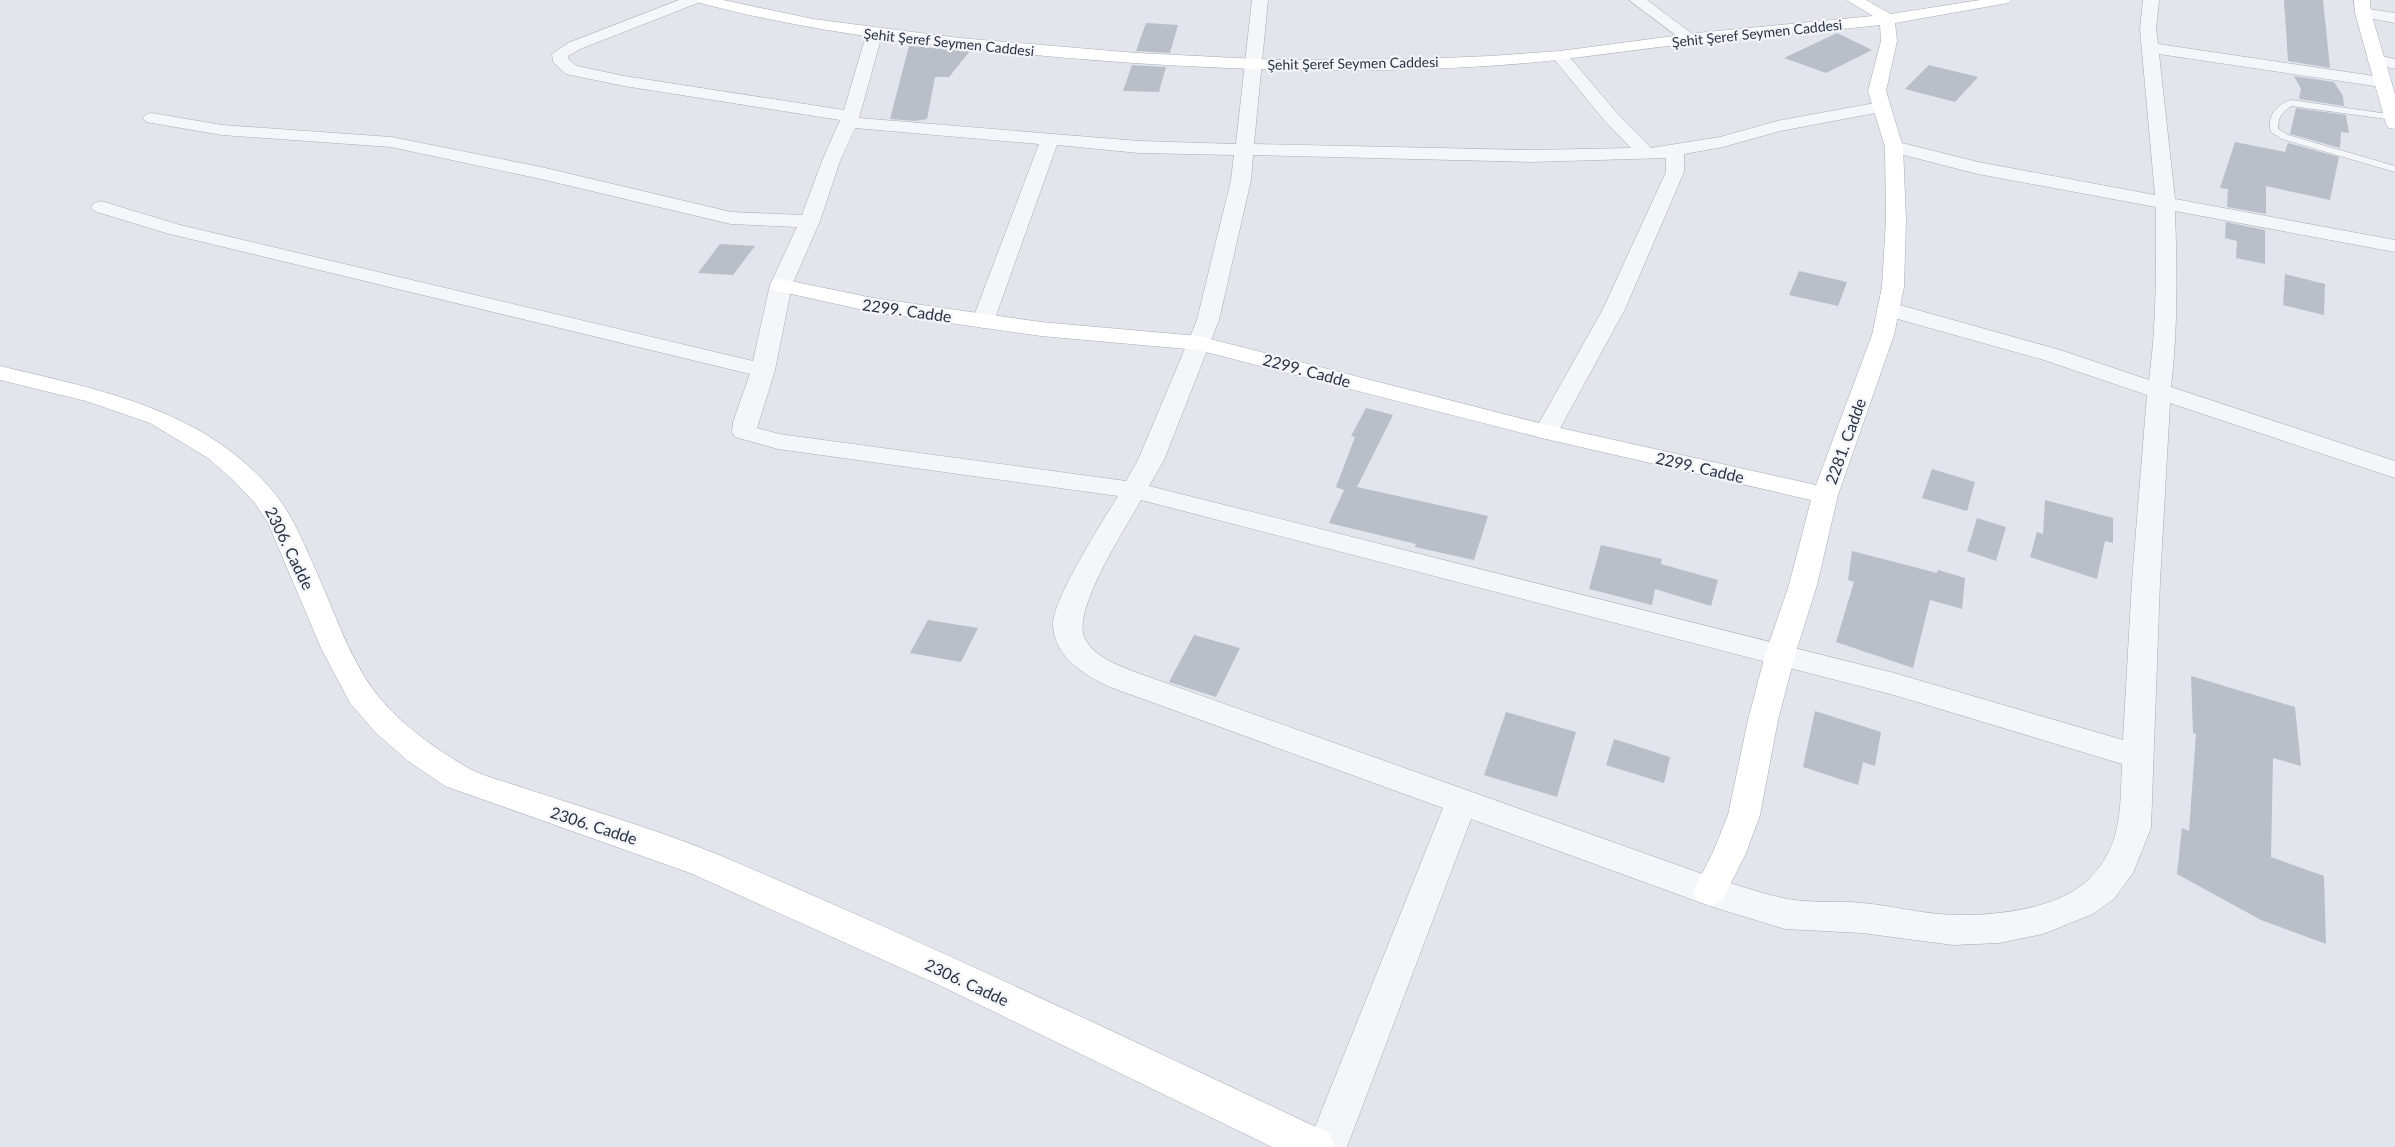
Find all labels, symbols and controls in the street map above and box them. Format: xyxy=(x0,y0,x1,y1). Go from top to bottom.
street label: Şehit Şeref Seymen Caddesi xyxy=(1671,16,1843,50)
street label: Şehit Şeref Seymen Caddesi xyxy=(863,25,1035,59)
street label: Şehit Şeref Seymen Caddesi xyxy=(1267,53,1439,73)
street label: 2299. Cadde xyxy=(861,294,953,326)
street label: 2299. Cadde xyxy=(1261,349,1353,391)
street label: 2281. Cadde xyxy=(1821,395,1869,487)
street label: 2299. Cadde xyxy=(1654,448,1746,486)
street label: 2306. Cadde xyxy=(262,503,318,593)
street label: 2306. Cadde xyxy=(548,802,640,848)
street label: 2306. Cadde xyxy=(922,954,1012,1010)

